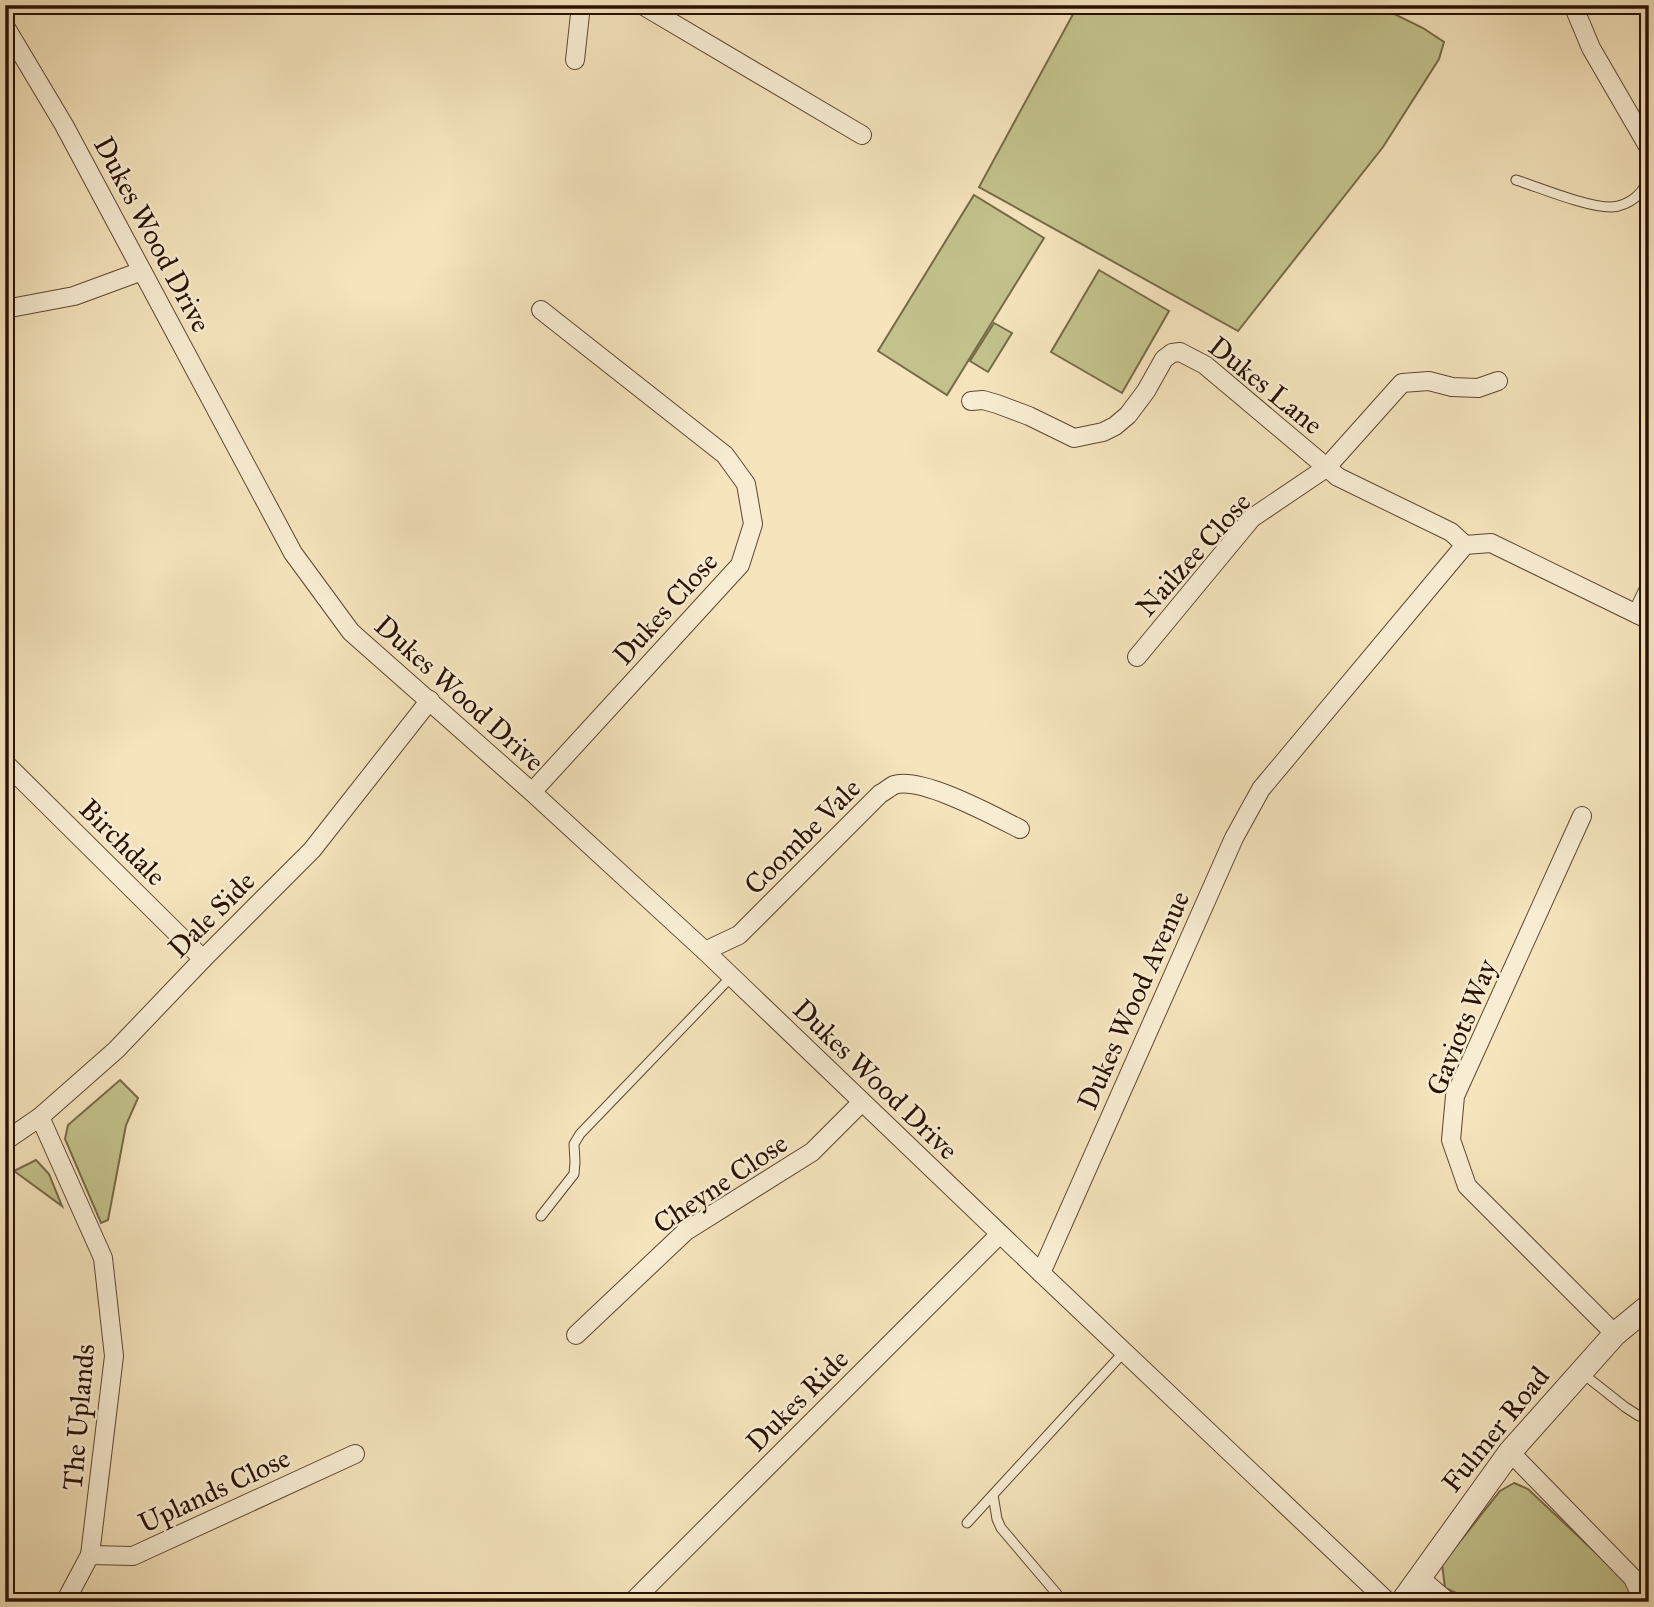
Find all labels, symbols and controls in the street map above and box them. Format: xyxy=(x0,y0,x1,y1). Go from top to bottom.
street label: Dukes Wood Drive xyxy=(86,130,219,338)
street label: Dukes Lane xyxy=(1201,329,1330,442)
street label: Nailzee Close xyxy=(1128,485,1258,624)
street label: Dukes Close xyxy=(605,544,725,672)
street label: Dukes Wood Drive xyxy=(367,608,552,779)
street label: Coombe Vale xyxy=(737,771,868,902)
street label: Birchdale xyxy=(72,792,173,893)
street label: Dale Side xyxy=(161,864,262,965)
street label: Dukes Wood Avenue xyxy=(1069,885,1197,1115)
street label: Gaviots Way xyxy=(1418,953,1505,1100)
street label: Dukes Wood Drive xyxy=(786,992,966,1167)
street label: Cheyne Close xyxy=(646,1126,794,1241)
street label: The Uplands xyxy=(55,1342,102,1492)
street label: Dukes Ride xyxy=(739,1342,856,1459)
street label: Fulmer Road xyxy=(1434,1359,1557,1499)
street label: Uplands Close xyxy=(133,1440,296,1541)

